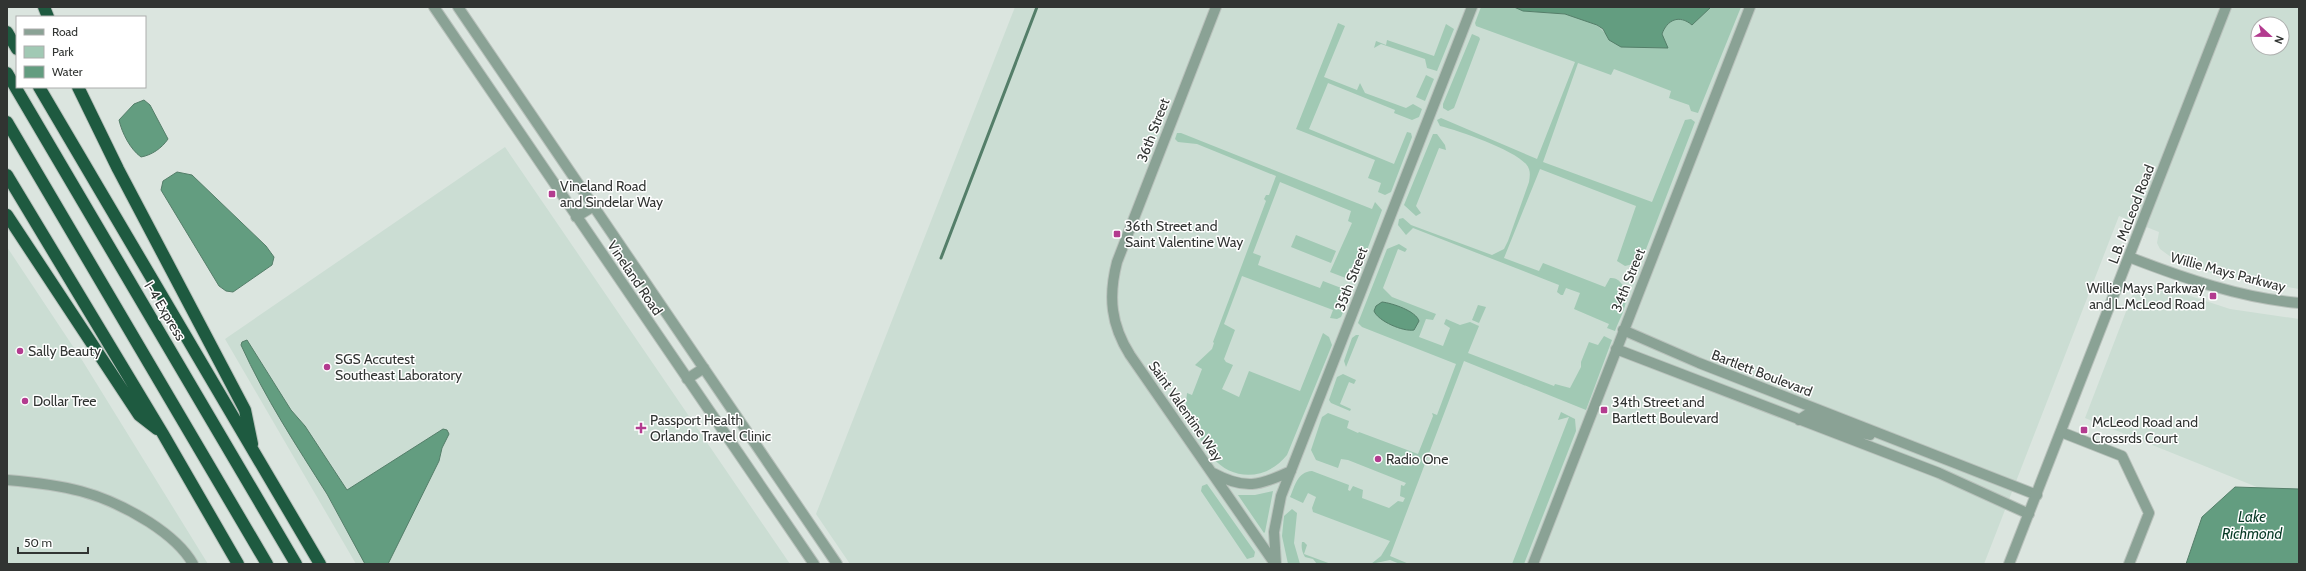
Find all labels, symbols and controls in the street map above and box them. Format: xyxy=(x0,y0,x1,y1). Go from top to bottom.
legend xyxy=(16,16,146,88)
north arrow xyxy=(2250,16,2290,56)
text: Road xyxy=(52,24,78,39)
text: N xyxy=(2271,34,2287,46)
text: Park xyxy=(52,44,74,59)
text: Water xyxy=(52,64,83,79)
street label: 36th Street xyxy=(1133,95,1174,164)
street label: L.B. McLeod Road xyxy=(2104,162,2158,266)
place label: Vineland Road and Sindelar Way xyxy=(560,177,663,211)
marker: Vineland Road and Sindelar Way xyxy=(547,189,557,199)
place label: 36th Street and Saint Valentine Way xyxy=(1125,217,1243,251)
marker: 36th Street and Saint Valentine Way xyxy=(1112,229,1122,239)
street label: Vineland Road xyxy=(603,237,667,319)
street label: 35th Street xyxy=(1331,244,1371,313)
street label: 34th Street xyxy=(1607,245,1649,314)
street label: Willie Mays Parkway xyxy=(2168,248,2288,296)
street label: I-4 Express xyxy=(140,278,190,344)
place label: Willie Mays Parkway and L.McLeod Road xyxy=(2086,279,2205,313)
marker: Willie Mays Parkway and L.McLeod Road xyxy=(2208,291,2218,301)
place label: Sally Beauty xyxy=(28,342,101,360)
marker: Sally Beauty xyxy=(15,346,25,356)
street label: Bartlett Boulevard xyxy=(1709,346,1815,400)
place label: SGS Accutest Southeast Laboratory xyxy=(335,350,462,384)
street label: Saint Valentine Way xyxy=(1145,357,1227,465)
marker: SGS Accutest Southeast Laboratory xyxy=(322,362,332,372)
place label: Dollar Tree xyxy=(33,392,97,410)
place label: 34th Street and Bartlett Boulevard xyxy=(1612,393,1718,427)
marker: Dollar Tree xyxy=(20,396,30,406)
marker: 34th Street and Bartlett Boulevard xyxy=(1599,405,1609,415)
place label: Passport Health Orlando Travel Clinic xyxy=(650,411,771,445)
place label: McLeod Road and Crossrds Court xyxy=(2092,413,2198,447)
marker: Passport Health Orlando Travel Clinic xyxy=(635,422,647,434)
marker: McLeod Road and Crossrds Court xyxy=(2079,425,2089,435)
place label: Radio One xyxy=(1386,450,1448,468)
marker: Radio One xyxy=(1373,454,1383,464)
water label: Lake Richmond xyxy=(2222,508,2284,543)
scale bar xyxy=(18,529,88,555)
text: 50 m xyxy=(24,535,52,550)

